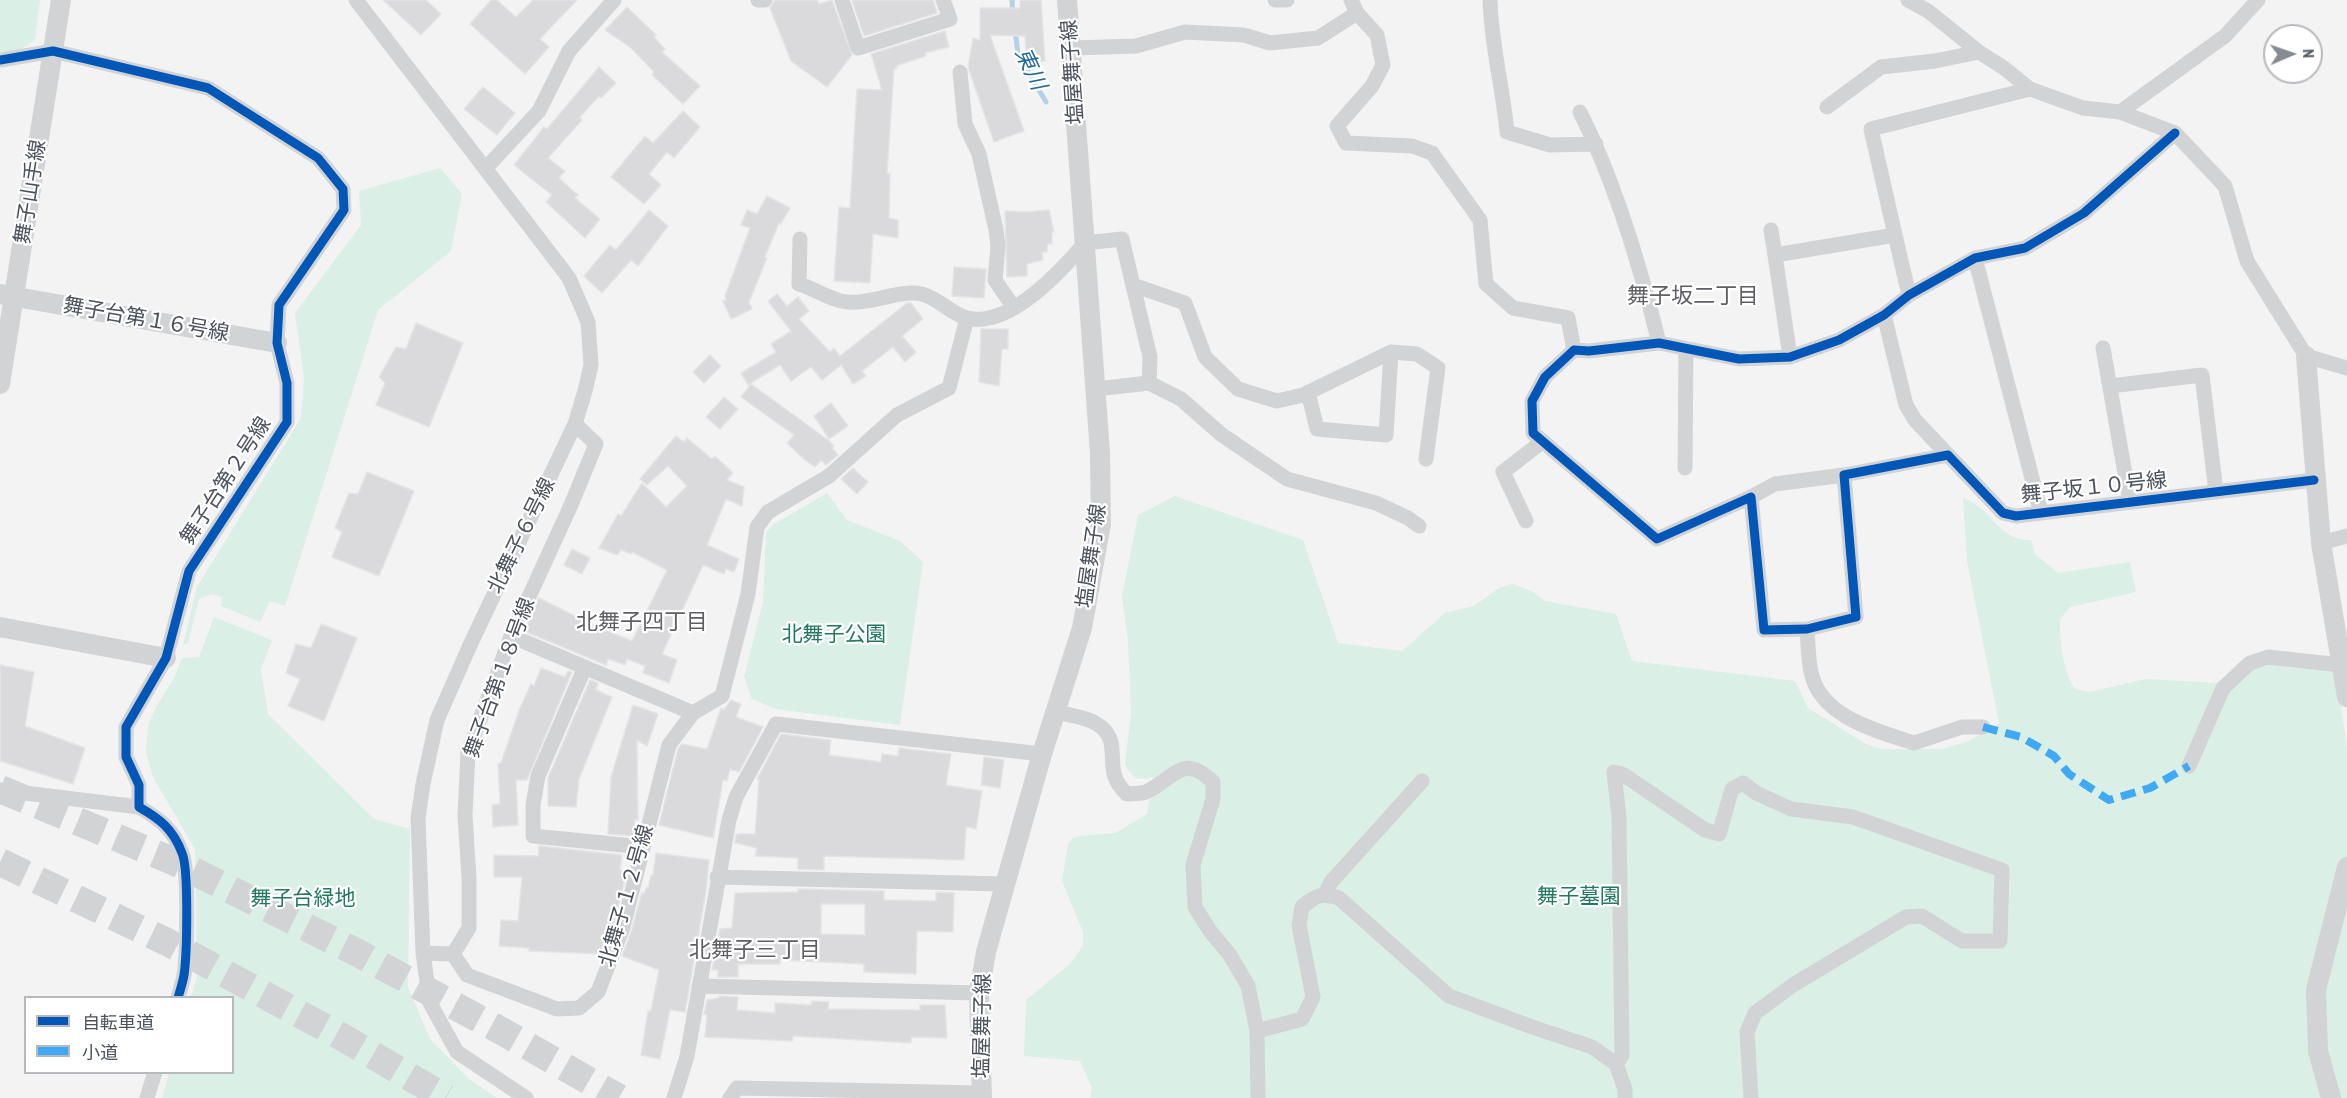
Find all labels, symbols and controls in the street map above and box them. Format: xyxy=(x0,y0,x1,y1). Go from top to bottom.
street label: 塩屋舞子線 xyxy=(1057,19,1089,125)
north arrow xyxy=(2263,24,2323,84)
water label: 東川 xyxy=(1009,43,1051,95)
text: N xyxy=(2299,49,2319,58)
street label: 舞子山手線 xyxy=(10,138,52,246)
district label: 舞子坂二丁目 xyxy=(1627,284,1759,310)
street label: 舞子台第１６号線 xyxy=(61,293,231,347)
street label: 舞子台第２号線 xyxy=(175,412,277,550)
street label: 舞子坂１０号線 xyxy=(2020,468,2168,508)
street label: 北舞子６号線 xyxy=(483,474,561,598)
street label: 塩屋舞子線 xyxy=(1072,502,1112,610)
street label: 舞子台第１８号線 xyxy=(459,595,541,761)
district label: 北舞子四丁目 xyxy=(576,610,708,636)
park label: 北舞子公園 xyxy=(782,622,886,648)
street label: 北舞子１２号線 xyxy=(595,822,659,970)
park label: 舞子墓園 xyxy=(1537,884,1621,910)
park label: 舞子台緑地 xyxy=(251,886,355,912)
district label: 北舞子三丁目 xyxy=(689,938,821,964)
street label: 塩屋舞子線 xyxy=(969,973,997,1079)
legend xyxy=(24,996,234,1074)
text: 自転車道 xyxy=(82,1011,154,1034)
text: 小道 xyxy=(82,1041,118,1064)

